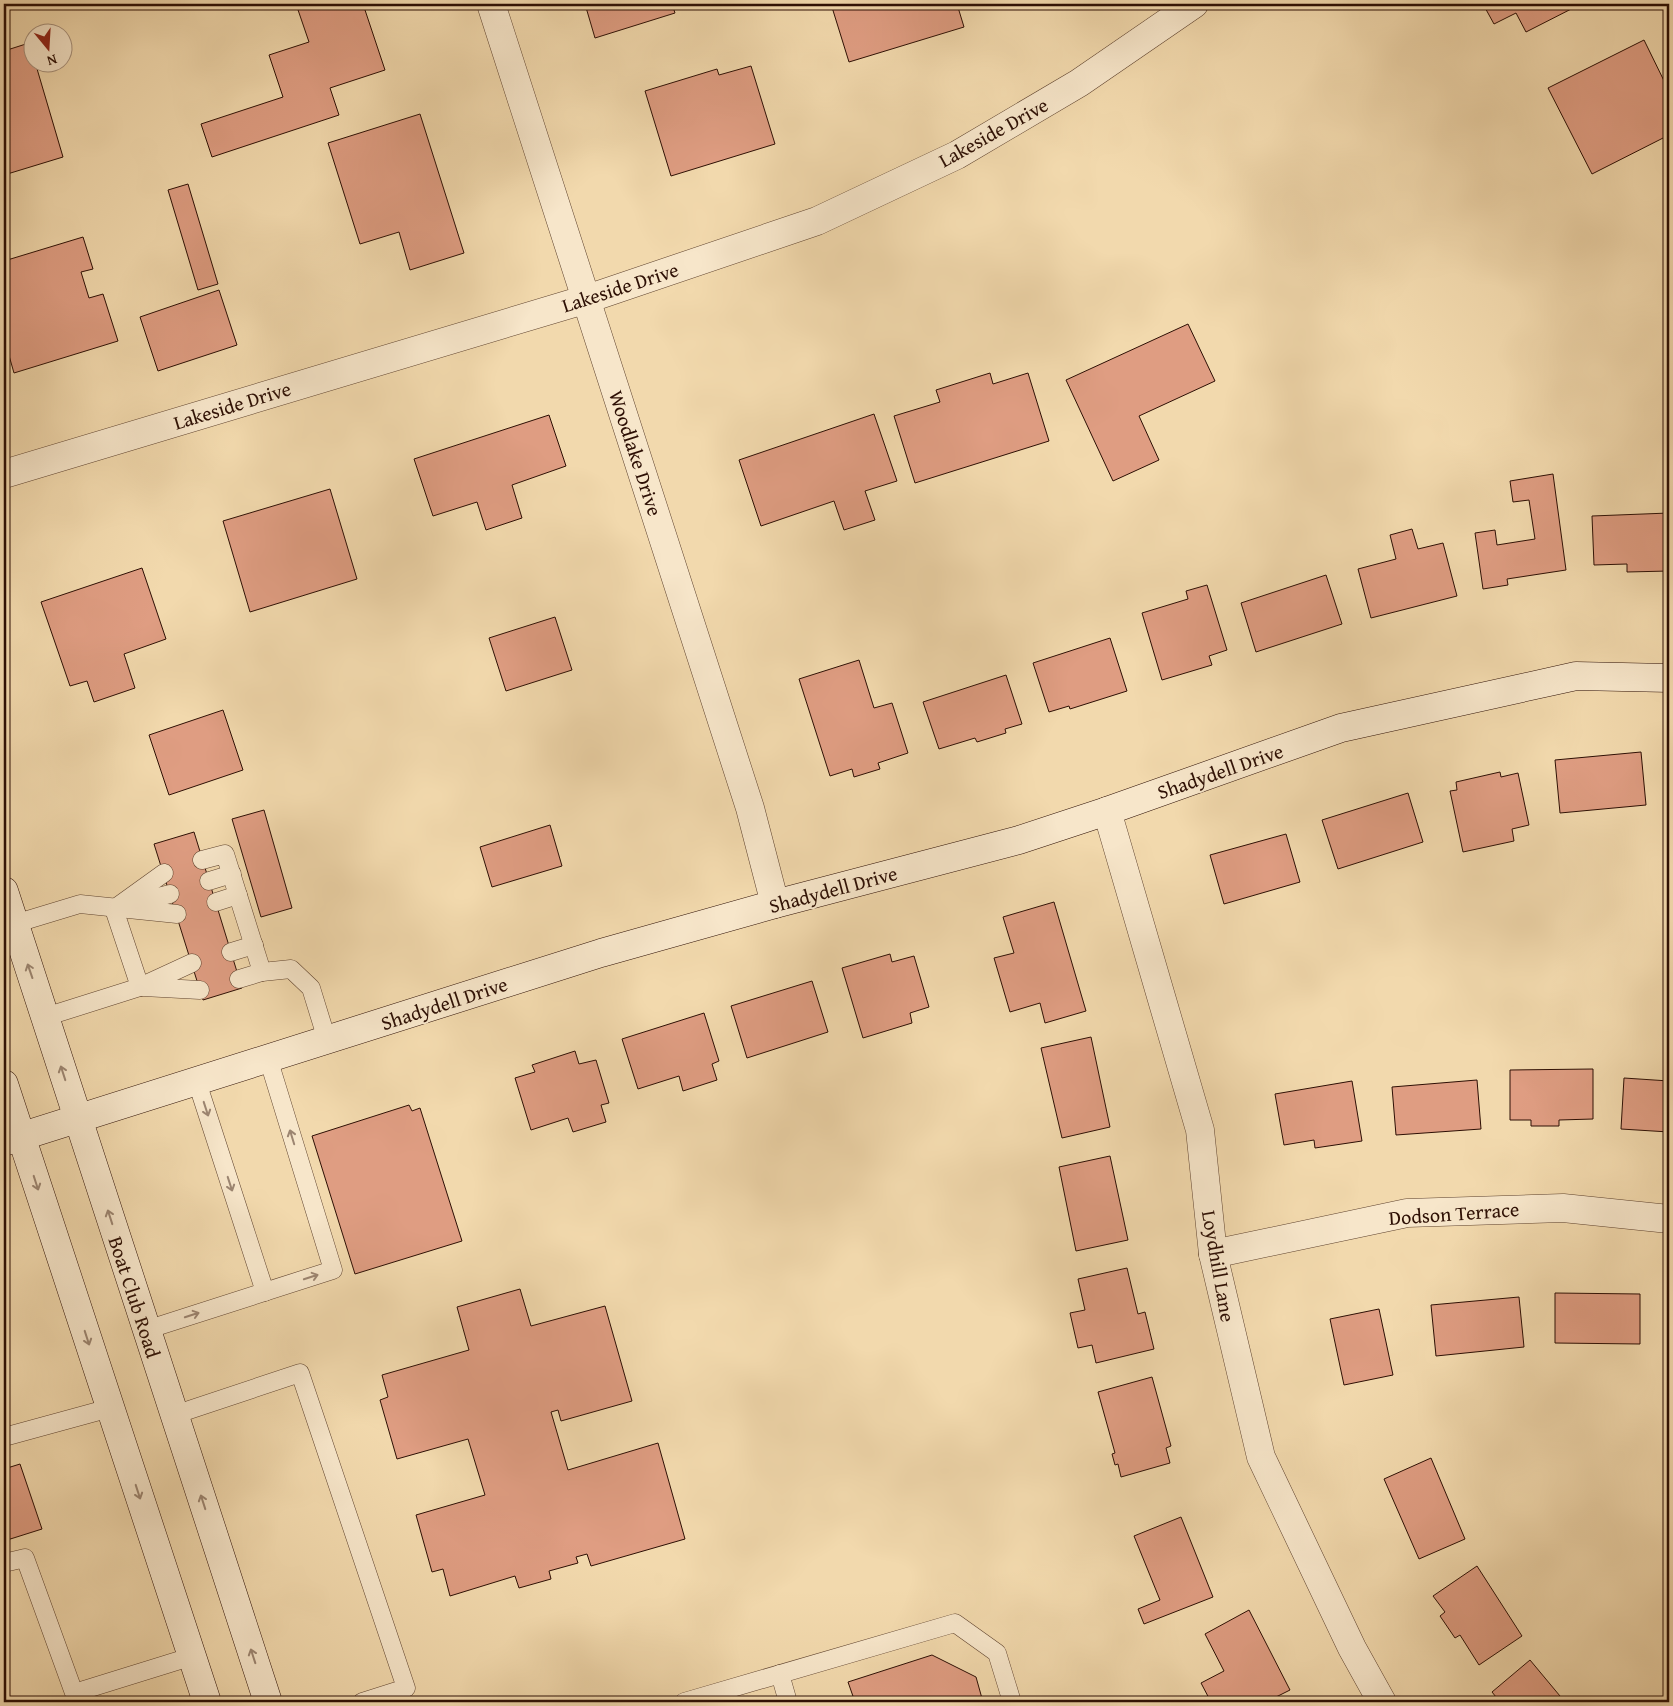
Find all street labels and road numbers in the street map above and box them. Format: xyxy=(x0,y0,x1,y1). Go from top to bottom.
street label: Lakeside Drive xyxy=(933,90,1053,174)
street label: Lakeside Drive xyxy=(558,254,682,320)
street label: Lakeside Drive xyxy=(170,373,294,437)
street label: Woodlake Drive xyxy=(602,386,670,520)
street label: Shadydell Drive xyxy=(1153,736,1287,806)
street label: Shadydell Drive xyxy=(766,858,900,920)
street label: Shadydell Drive xyxy=(377,969,511,1037)
street label: Dodson Terrace xyxy=(1388,1194,1520,1232)
street label: Loydhill Lane xyxy=(1195,1208,1243,1324)
street label: Boat Club Road xyxy=(102,1232,168,1362)

